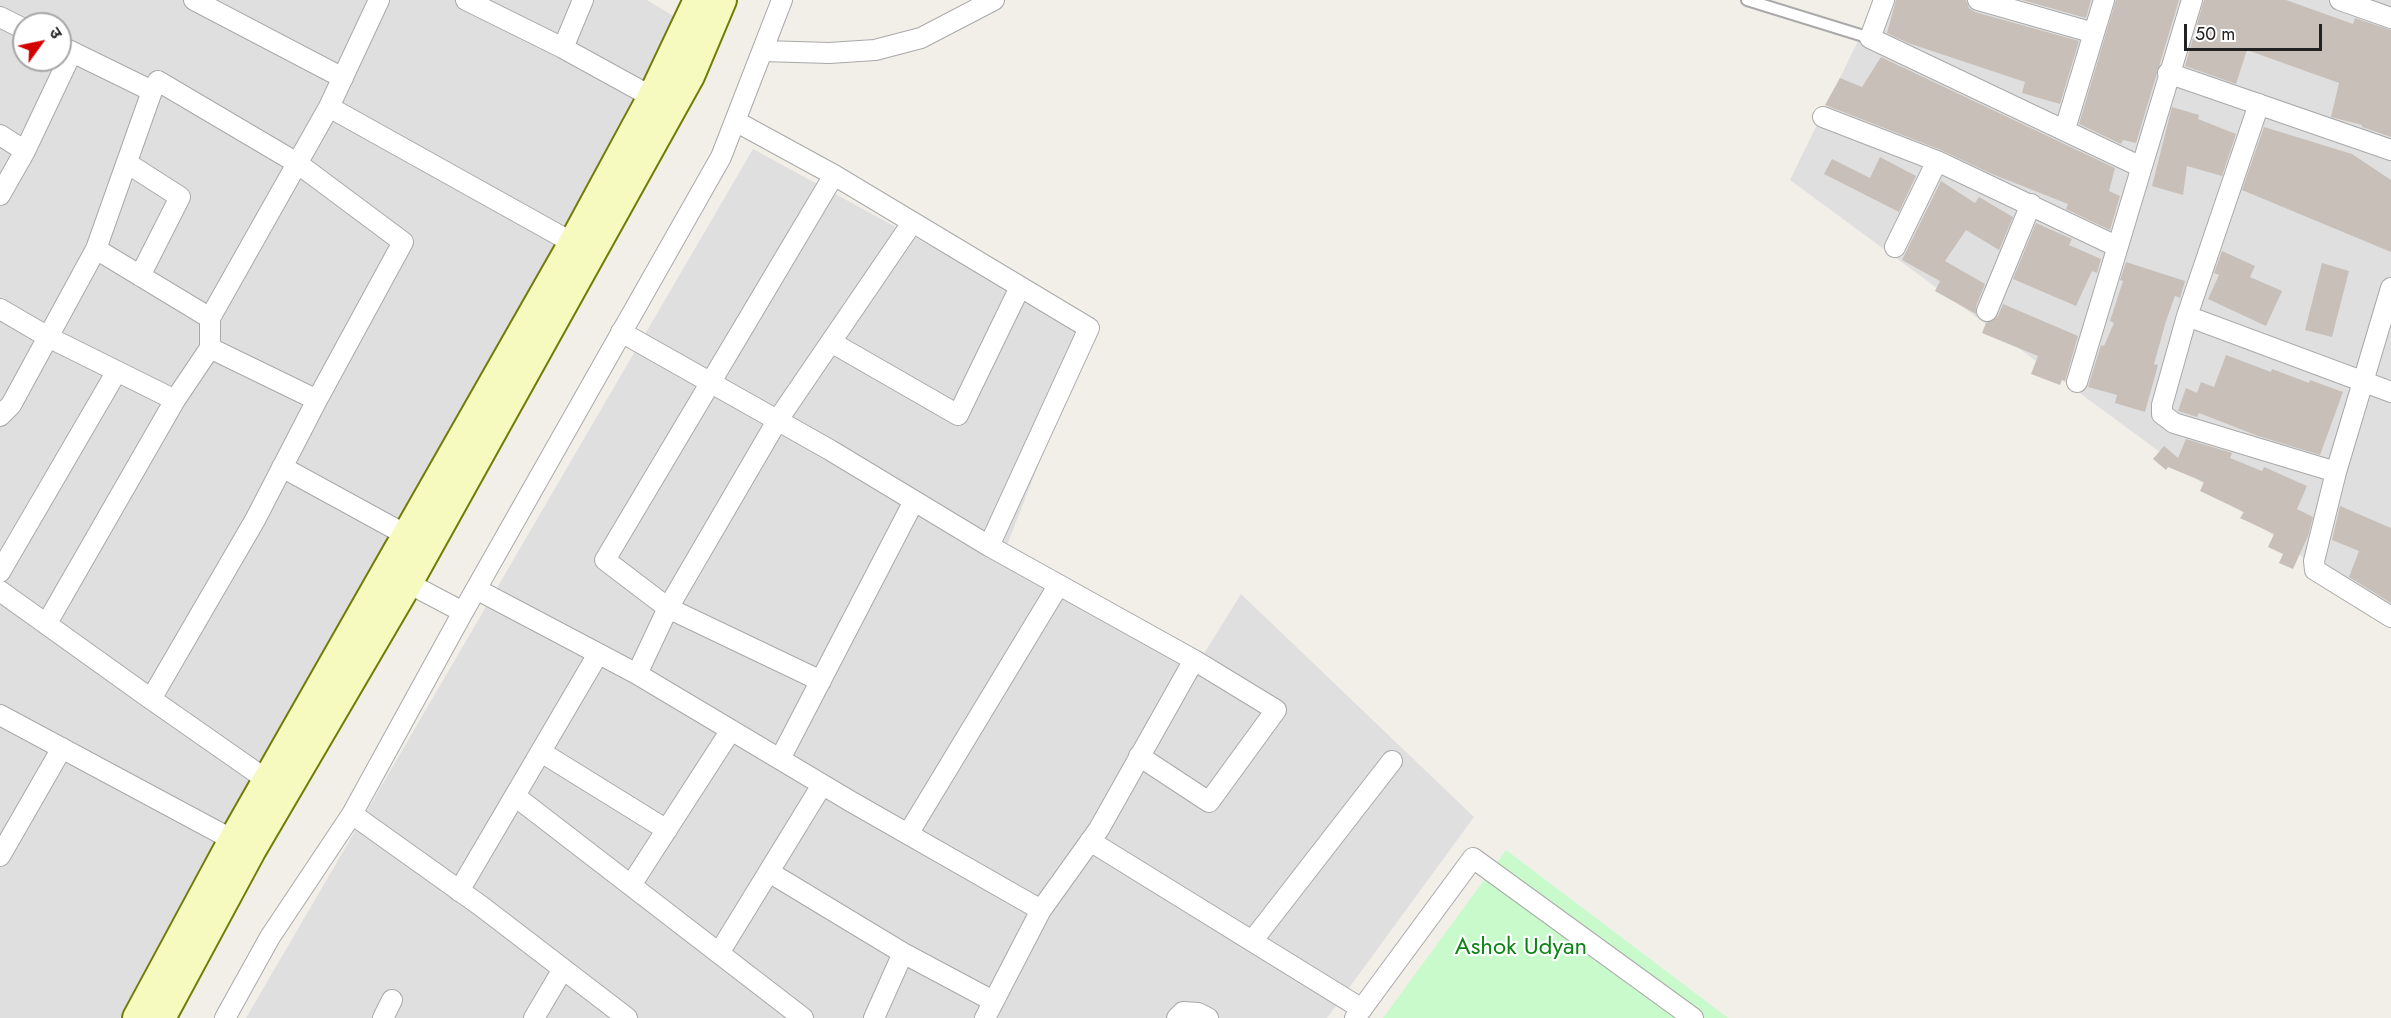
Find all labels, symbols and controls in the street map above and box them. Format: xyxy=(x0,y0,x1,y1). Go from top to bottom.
north arrow xyxy=(12,12,72,72)
scale bar xyxy=(2187,12,2325,50)
text: 50 m xyxy=(2195,21,2235,47)
text: उ xyxy=(44,23,68,43)
park label: Ashok Udyan xyxy=(1455,934,1587,962)

